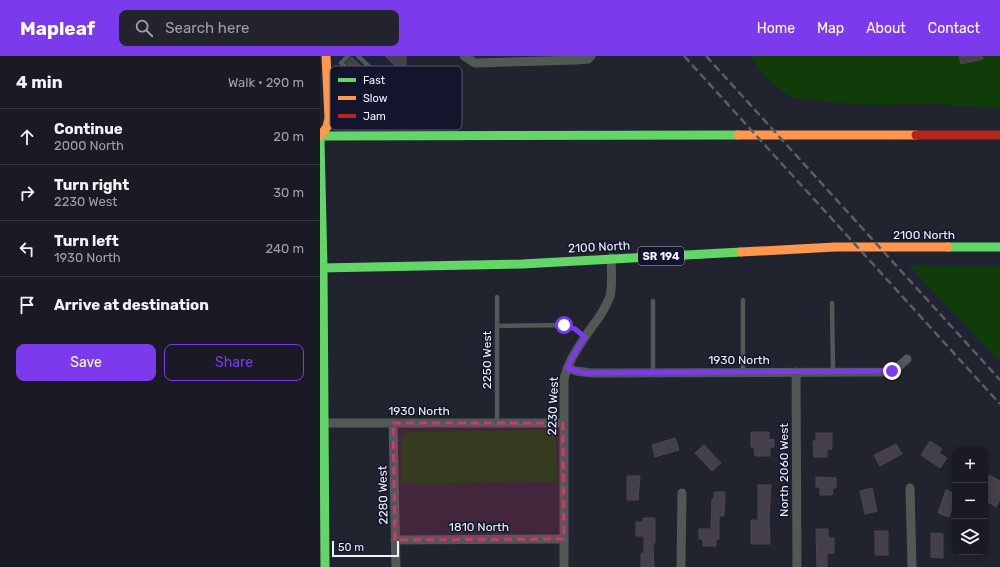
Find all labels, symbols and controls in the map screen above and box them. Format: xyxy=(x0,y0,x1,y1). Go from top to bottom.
search box xyxy=(119,10,399,46)
text: Mapleaf xyxy=(20,17,95,40)
icon: search xyxy=(133,17,155,39)
text: Search here xyxy=(165,19,249,37)
text: Home xyxy=(757,20,795,37)
text: Map xyxy=(817,20,844,37)
text: About xyxy=(866,20,906,37)
text: Contact xyxy=(928,20,980,37)
legend xyxy=(330,66,462,130)
text: 4 min xyxy=(16,72,63,92)
text: Fast xyxy=(363,74,386,87)
text: Walk · 290 m xyxy=(228,75,304,90)
text: Slow xyxy=(363,92,388,105)
text: Jam xyxy=(363,110,386,123)
text: Continue xyxy=(54,120,123,138)
icon: ahead xyxy=(16,126,38,148)
text: 20 m xyxy=(273,129,304,144)
text: 2000 North xyxy=(54,138,124,153)
text: Turn right xyxy=(54,176,129,194)
icon: right xyxy=(16,182,38,204)
text: 30 m xyxy=(273,185,304,200)
text: 2230 West xyxy=(54,194,117,209)
street label: 2100 North xyxy=(893,228,955,242)
text: Turn left xyxy=(54,232,119,250)
icon: left xyxy=(16,238,38,260)
street label: 2100 North xyxy=(568,238,630,256)
text: 240 m xyxy=(265,241,304,256)
road number: SR 194 xyxy=(638,247,684,265)
text: 1930 North xyxy=(54,250,121,265)
icon: arrive xyxy=(16,294,38,316)
text: Arrive at destination xyxy=(54,296,209,314)
route start xyxy=(555,316,573,334)
street label: 2250 West xyxy=(480,330,494,389)
button: Save xyxy=(16,344,156,381)
button: Share xyxy=(164,344,304,381)
street label: 1930 North xyxy=(708,353,770,367)
route end xyxy=(883,362,901,380)
street label: 2230 West xyxy=(545,376,561,436)
street label: 1930 North xyxy=(388,404,450,418)
street label: North 2060 West xyxy=(777,423,791,517)
map controls xyxy=(952,447,988,555)
button: + xyxy=(952,447,988,483)
street label: 2280 West xyxy=(375,465,391,525)
button: − xyxy=(952,483,988,519)
button: layers xyxy=(952,519,988,555)
street label: 1810 North xyxy=(449,520,509,534)
scale bar xyxy=(332,539,399,558)
text: 50 m xyxy=(338,541,364,554)

